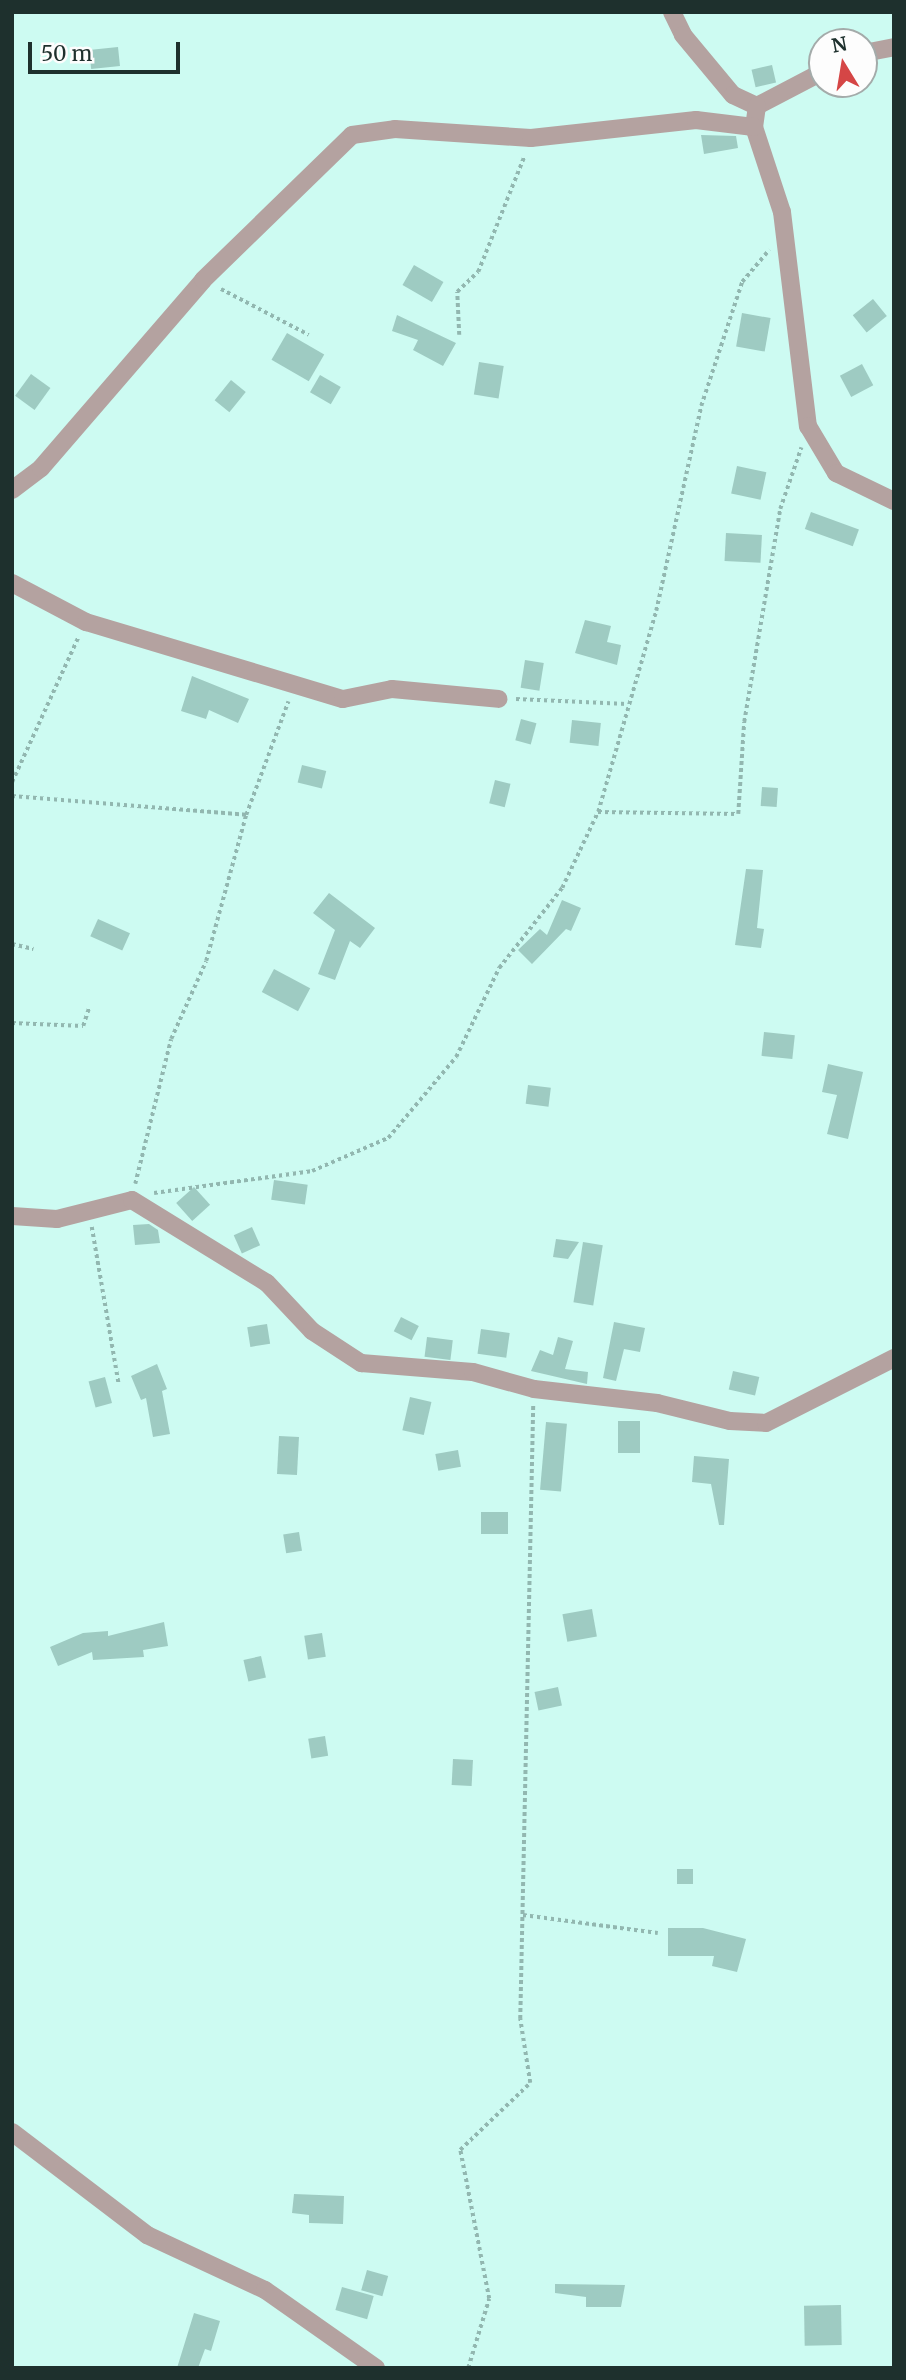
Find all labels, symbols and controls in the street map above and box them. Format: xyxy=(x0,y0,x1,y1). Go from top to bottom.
scale bar xyxy=(32,28,184,72)
north arrow xyxy=(808,28,878,98)
text: N xyxy=(830,31,849,58)
text: 50 m xyxy=(41,40,92,67)

